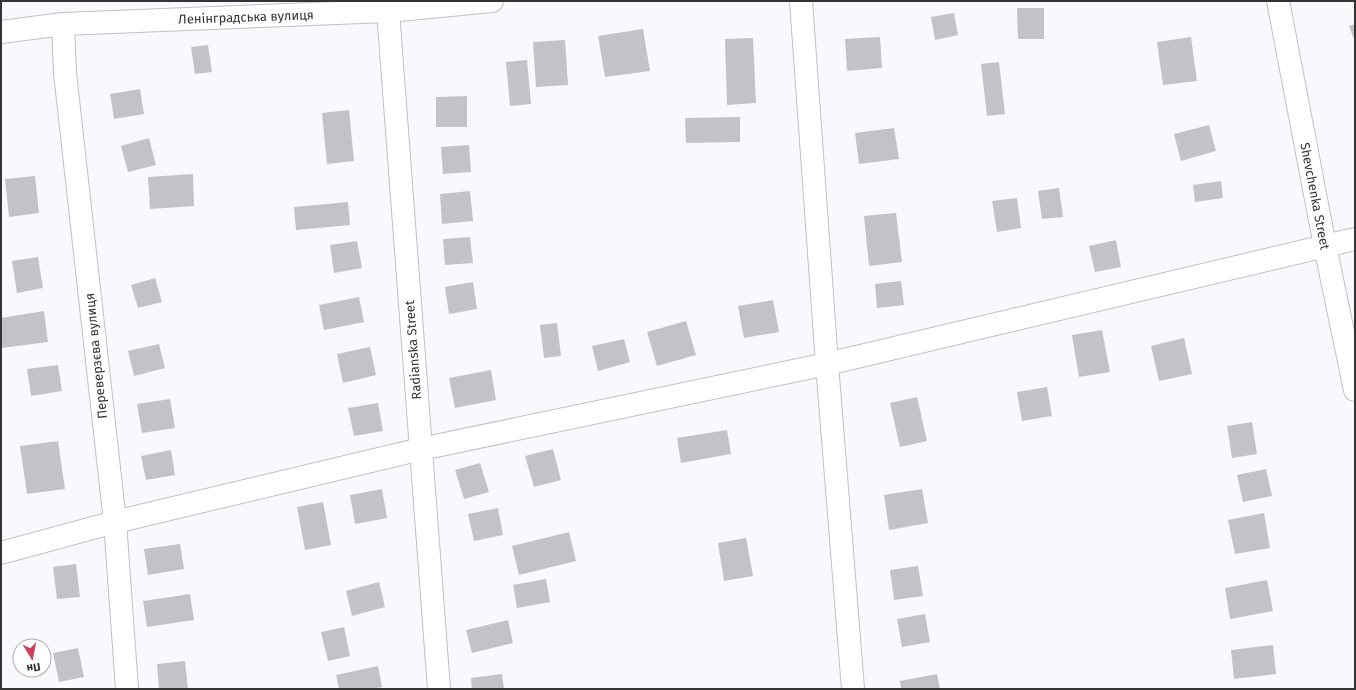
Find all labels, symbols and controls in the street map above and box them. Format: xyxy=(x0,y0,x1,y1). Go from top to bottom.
street label: Ленінградська вулиця xyxy=(178,7,314,27)
street label: Shevchenka Street xyxy=(1297,141,1333,251)
street label: Переверзєва вулиця xyxy=(82,292,110,420)
street label: Radianska Street xyxy=(402,300,424,400)
north arrow xyxy=(12,638,52,678)
text: Пн xyxy=(26,660,42,675)

